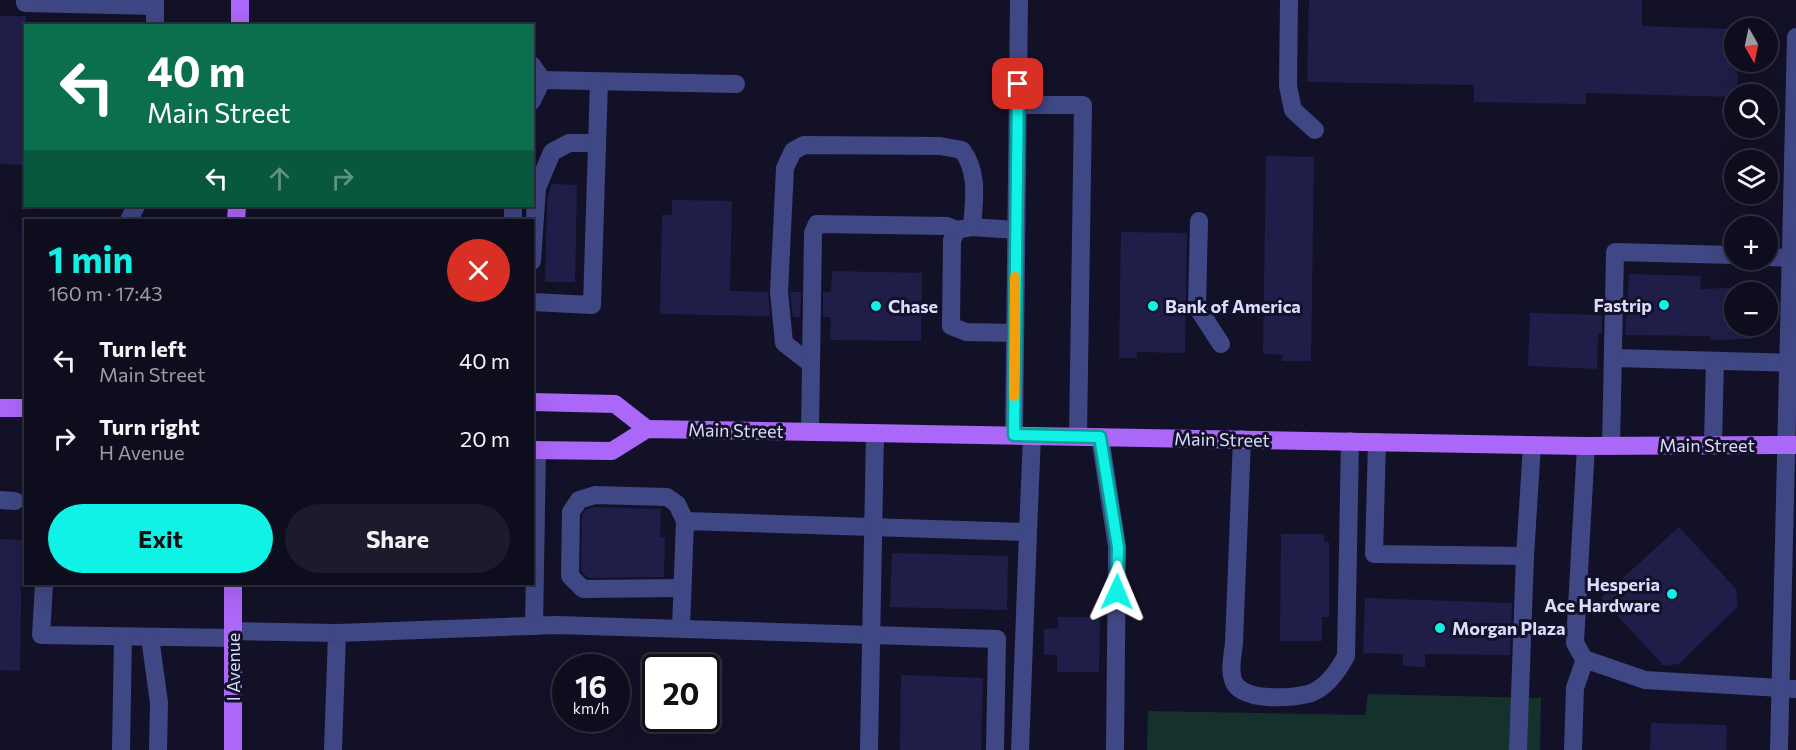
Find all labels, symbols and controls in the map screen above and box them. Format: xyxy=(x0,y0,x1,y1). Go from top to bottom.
north arrow xyxy=(1724,18,1778,72)
map controls xyxy=(1724,18,1778,336)
text: 40 m xyxy=(147,44,245,96)
icon: left xyxy=(48,48,126,126)
pin xyxy=(992,58,1043,109)
icon: arrive xyxy=(1001,67,1034,100)
button: search xyxy=(1724,84,1778,138)
text: Main Street xyxy=(147,96,291,129)
button: layers xyxy=(1724,150,1778,204)
icon: left xyxy=(200,162,233,195)
icon: ahead xyxy=(263,162,296,195)
icon: right xyxy=(326,162,359,195)
button: + xyxy=(1724,216,1778,270)
text: 1 min xyxy=(48,236,133,280)
button: close xyxy=(447,239,510,302)
text: 160 m · 17:43 xyxy=(48,281,163,305)
button: − xyxy=(1724,282,1778,336)
place label: Fastrip xyxy=(1594,294,1652,316)
place label: Chase xyxy=(888,295,938,317)
place label: Bank of America xyxy=(1165,295,1301,317)
marker: Fastrip xyxy=(1657,298,1671,312)
marker: Chase xyxy=(869,299,883,313)
marker: Bank of America xyxy=(1146,299,1160,313)
text: Turn left xyxy=(99,335,186,362)
icon: left xyxy=(48,344,81,377)
text: 40 m xyxy=(459,347,510,374)
text: Main Street xyxy=(99,362,205,386)
text: Turn right xyxy=(99,413,200,440)
street label: Main Street xyxy=(688,418,784,442)
icon: right xyxy=(48,422,81,455)
text: 20 m xyxy=(460,425,510,452)
street label: Main Street xyxy=(1174,427,1270,451)
street label: Main Street xyxy=(1659,434,1755,456)
text: H Avenue xyxy=(99,440,185,464)
button: Exit xyxy=(48,504,273,573)
button: Share xyxy=(285,504,510,573)
position arrow xyxy=(1085,560,1149,624)
place label: Hesperia Ace Hardware xyxy=(1544,573,1660,616)
marker: Hesperia Ace Hardware xyxy=(1665,587,1679,601)
place label: Morgan Plaza xyxy=(1452,617,1565,639)
marker: Morgan Plaza xyxy=(1433,621,1447,635)
street label: I Avenue xyxy=(222,633,244,701)
speed limit sign: 20 xyxy=(642,654,720,732)
text: 16 xyxy=(575,667,607,704)
text: km/h xyxy=(573,699,609,717)

